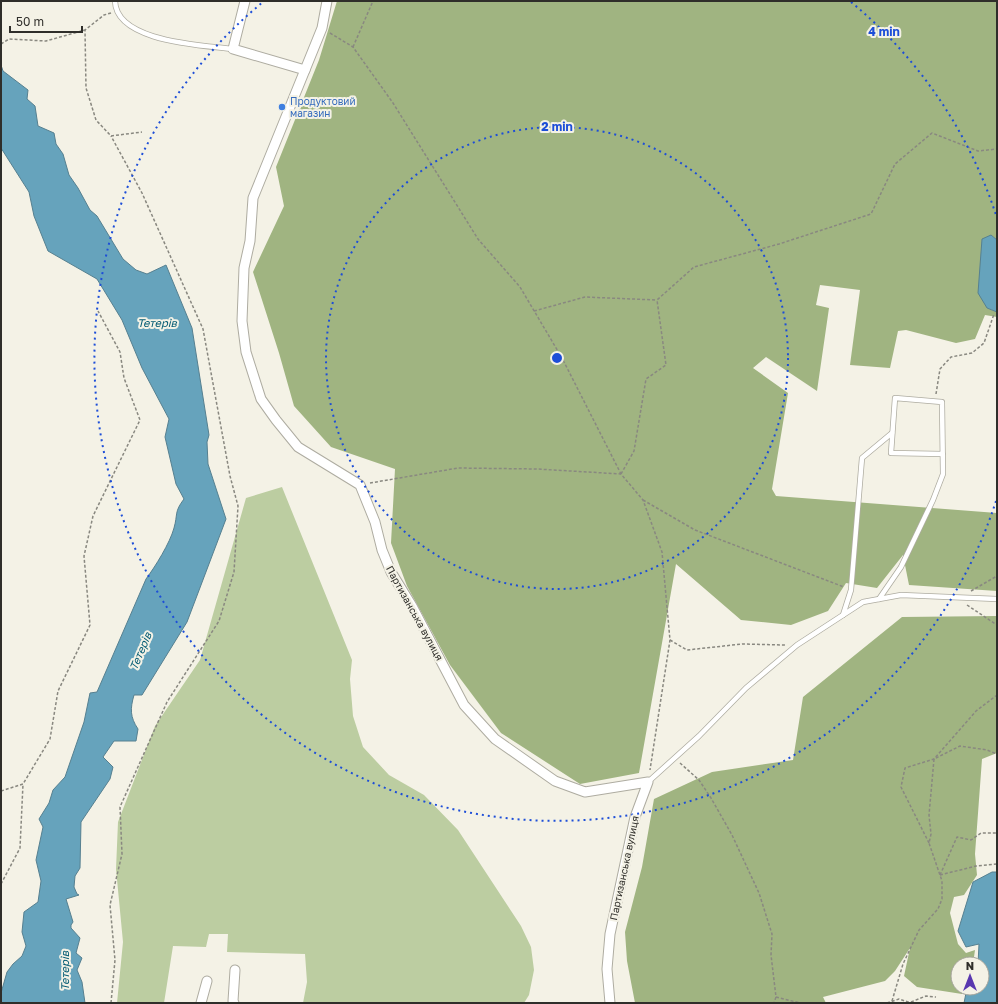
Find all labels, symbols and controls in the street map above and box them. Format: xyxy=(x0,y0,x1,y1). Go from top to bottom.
scale bar xyxy=(10,8,82,34)
text: 50 m xyxy=(16,14,44,29)
text: 4 min xyxy=(868,24,900,39)
place label: Продуктовий магазин xyxy=(290,95,356,119)
marker: Продуктовий магазин xyxy=(277,102,287,112)
text: 2 min xyxy=(541,119,573,134)
water label: Тетерів xyxy=(137,316,178,330)
centre of rings xyxy=(550,351,564,365)
street label: Партизанська вулиця xyxy=(384,564,446,662)
water label: Тетерів xyxy=(126,629,155,672)
street label: Партизанська вулиця xyxy=(607,815,641,921)
water label: Тетерів xyxy=(58,950,72,991)
north arrow xyxy=(950,956,990,996)
text: N xyxy=(966,959,974,972)

